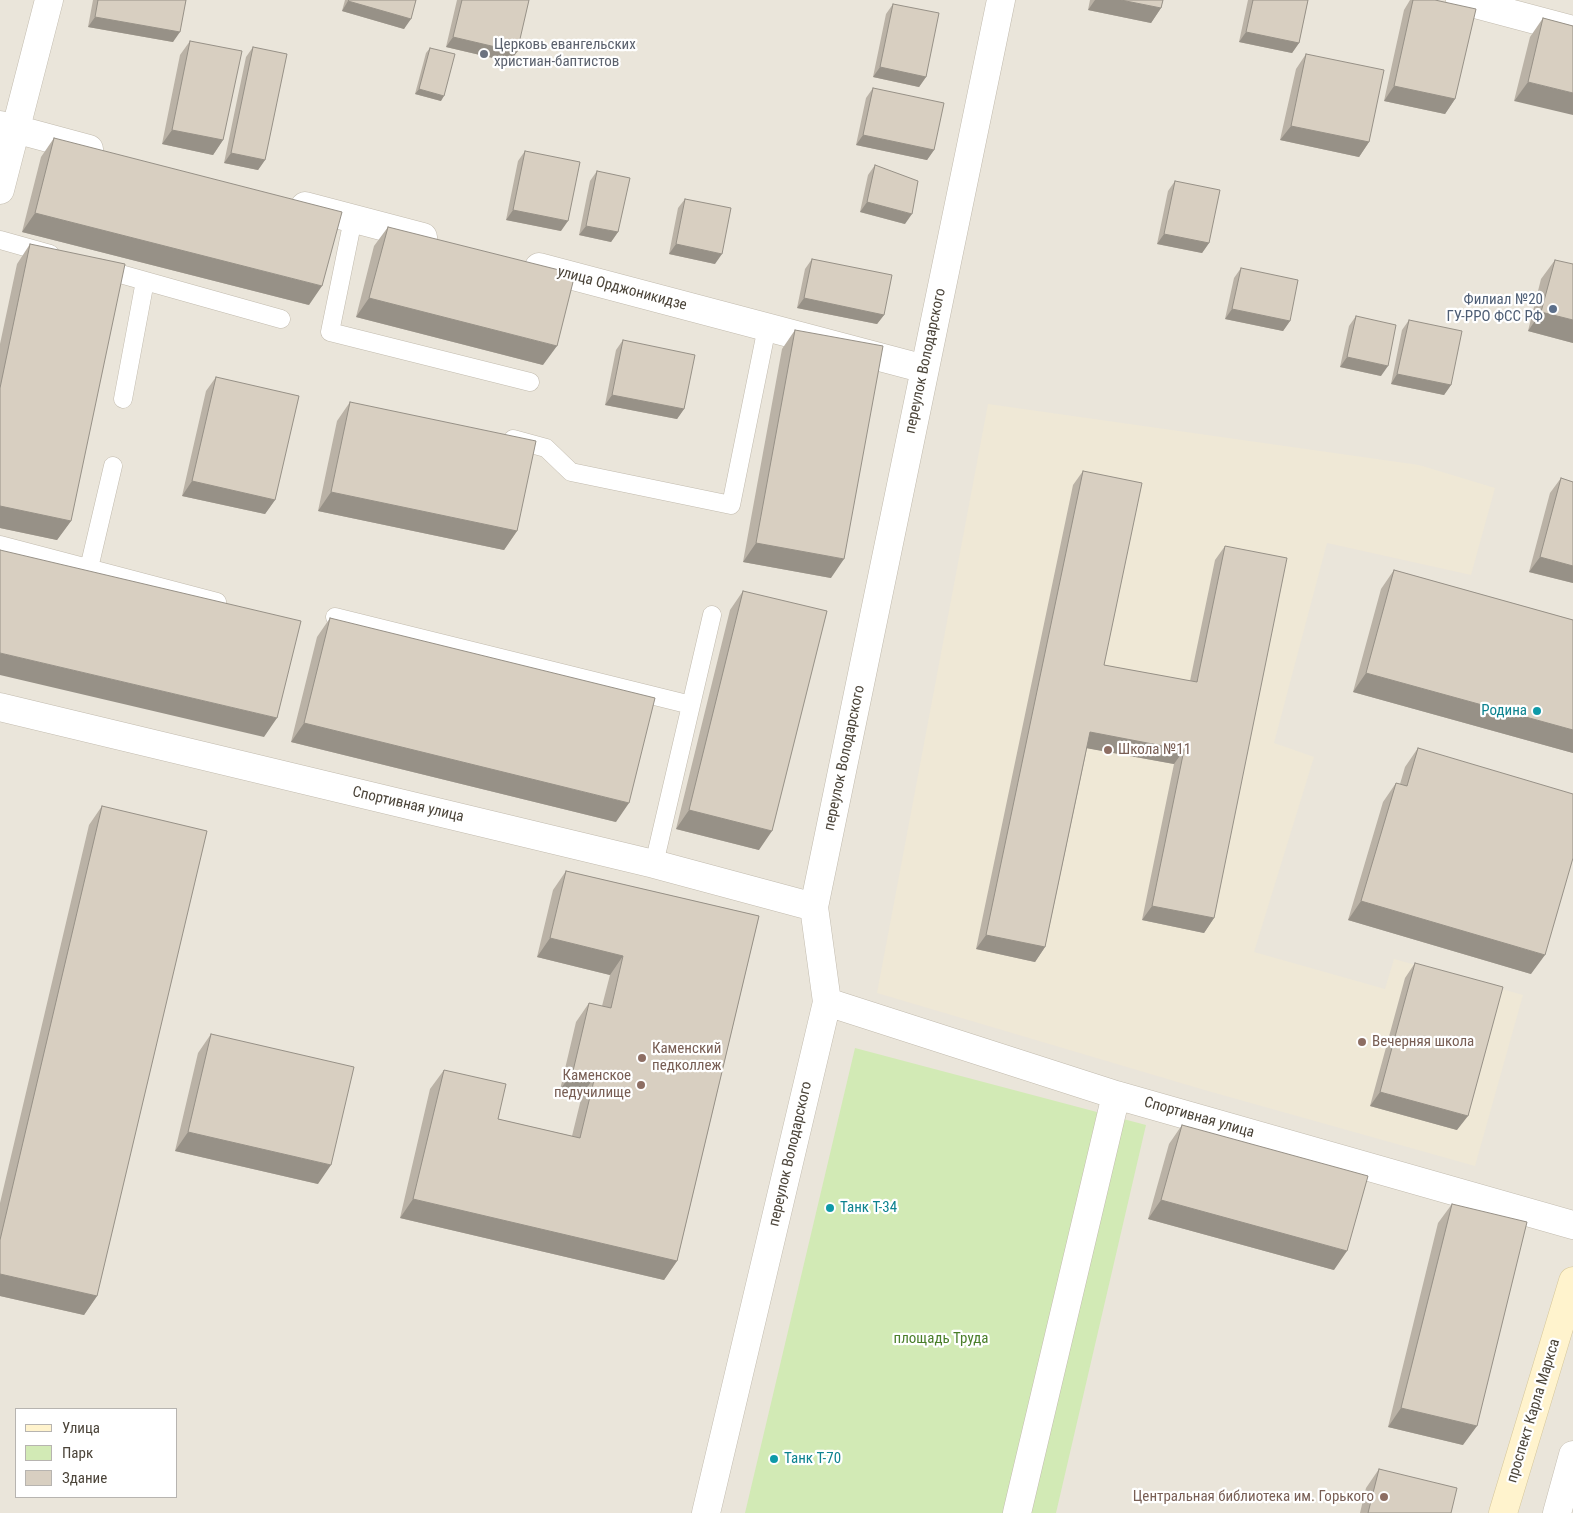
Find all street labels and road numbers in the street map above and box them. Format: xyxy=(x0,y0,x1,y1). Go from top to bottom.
street label: улица Орджоникидзе xyxy=(555,263,689,315)
street label: переулок Володарского xyxy=(902,287,950,435)
street label: переулок Володарского xyxy=(821,684,869,832)
street label: Спортивная улица xyxy=(351,783,465,827)
street label: переулок Володарского xyxy=(766,1080,816,1228)
street label: Спортивная улица xyxy=(1142,1094,1256,1142)
street label: проспект Карла Маркса xyxy=(1504,1337,1564,1485)

